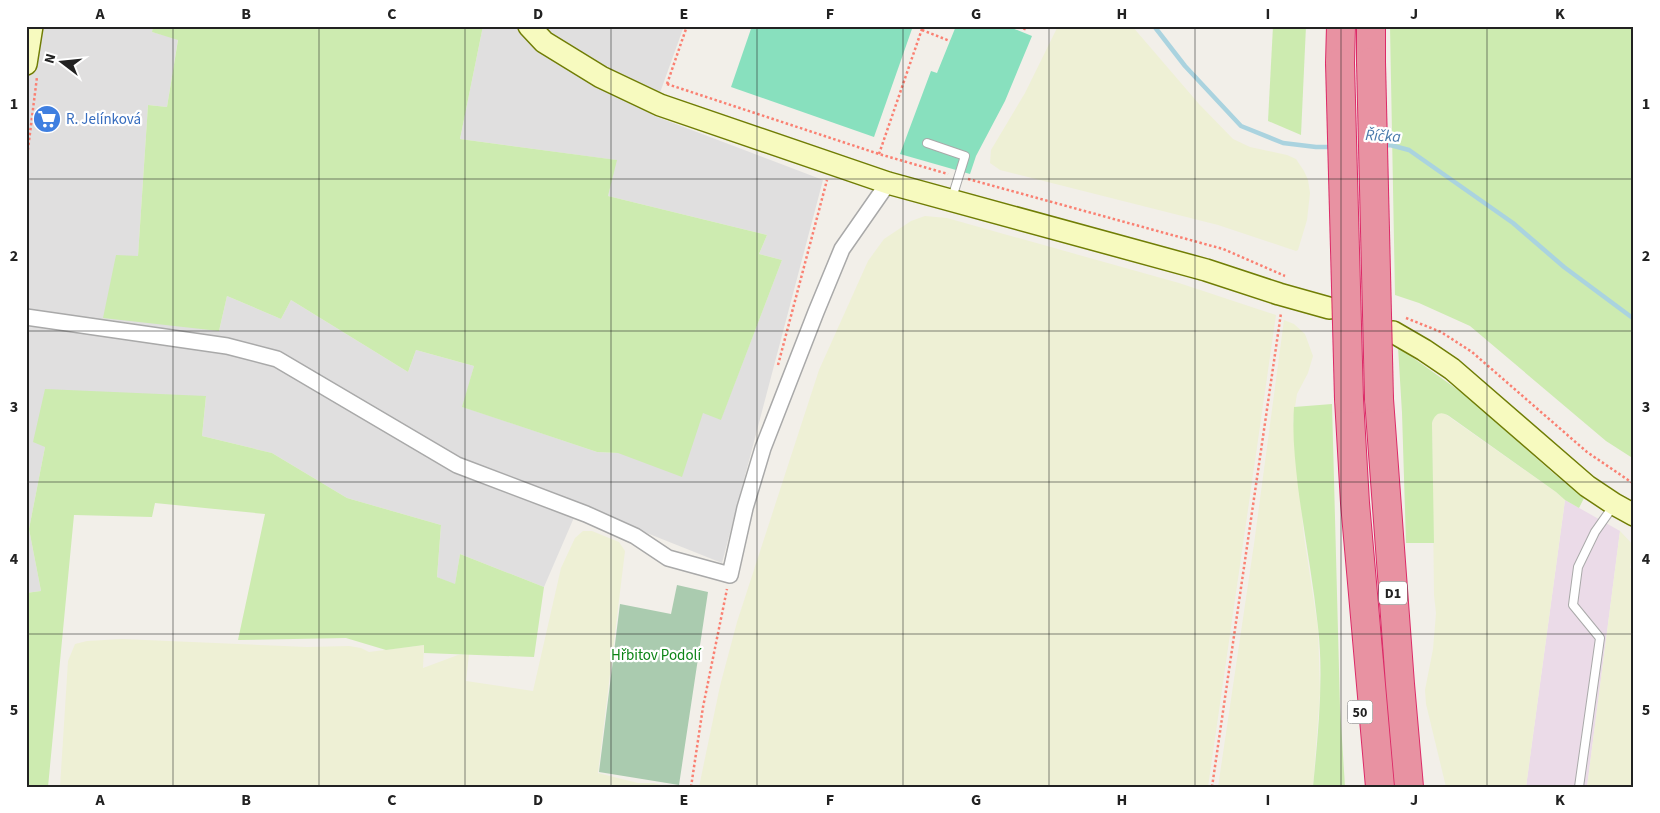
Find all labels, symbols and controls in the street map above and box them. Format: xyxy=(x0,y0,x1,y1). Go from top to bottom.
text: A xyxy=(94,3,105,25)
text: B xyxy=(241,3,251,25)
text: C xyxy=(387,3,397,25)
text: D xyxy=(533,3,543,25)
text: E xyxy=(680,3,688,25)
text: F xyxy=(826,3,834,25)
text: G xyxy=(971,3,981,25)
text: H xyxy=(1117,3,1127,25)
text: I xyxy=(1266,3,1270,25)
text: J xyxy=(1410,3,1418,25)
text: K xyxy=(1555,3,1565,25)
north arrow xyxy=(38,38,88,88)
text: N xyxy=(40,51,61,66)
text: 1 xyxy=(10,93,18,115)
text: 1 xyxy=(1642,93,1650,115)
supermarket icon: R. Jelínková xyxy=(32,104,62,134)
place label: R. Jelínková xyxy=(66,109,141,130)
water label: Říčka xyxy=(1365,124,1402,148)
text: 2 xyxy=(10,245,18,267)
text: 2 xyxy=(1642,245,1650,267)
text: 3 xyxy=(10,396,18,418)
text: 3 xyxy=(1642,396,1650,418)
text: 4 xyxy=(10,548,19,570)
text: 4 xyxy=(1642,548,1651,570)
road number: D1 xyxy=(1379,582,1407,604)
park label: Hřbitov Podolí xyxy=(611,645,702,666)
text: 5 xyxy=(10,699,18,721)
text: 5 xyxy=(1642,699,1650,721)
road number: 50 xyxy=(1348,700,1372,724)
text: A xyxy=(94,789,105,811)
text: B xyxy=(241,789,251,811)
text: C xyxy=(387,789,397,811)
text: D xyxy=(533,789,543,811)
text: E xyxy=(680,789,688,811)
text: F xyxy=(826,789,834,811)
text: G xyxy=(971,789,981,811)
text: H xyxy=(1117,789,1127,811)
text: I xyxy=(1266,789,1270,811)
text: J xyxy=(1410,789,1418,811)
text: K xyxy=(1555,789,1565,811)

